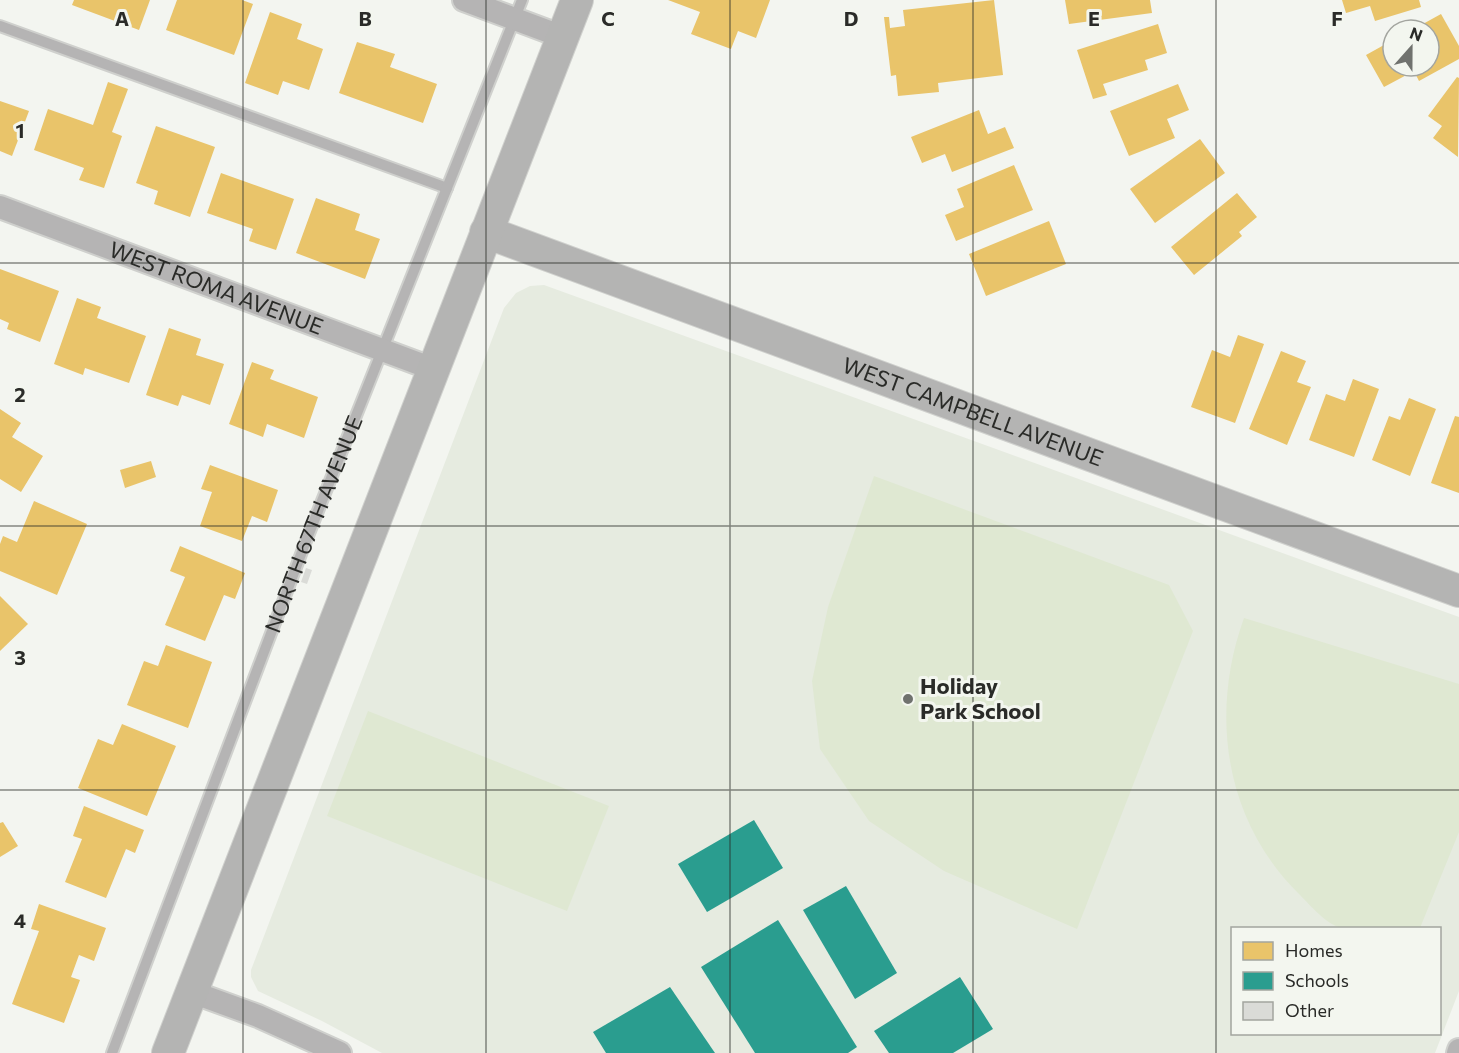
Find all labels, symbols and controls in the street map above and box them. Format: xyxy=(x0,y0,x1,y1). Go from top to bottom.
text: A xyxy=(115,6,129,30)
text: B xyxy=(358,6,372,30)
text: C xyxy=(601,6,615,30)
text: D xyxy=(844,6,858,30)
text: E xyxy=(1088,6,1100,30)
text: F xyxy=(1331,6,1343,30)
north arrow xyxy=(1381,18,1441,78)
text: N xyxy=(1408,23,1426,45)
text: 1 xyxy=(15,118,25,142)
street label: WEST ROMA AVENUE xyxy=(106,235,327,340)
street label: WEST CAMPBELL AVENUE xyxy=(839,351,1107,472)
text: 2 xyxy=(14,382,26,406)
street label: NORTH 67TH AVENUE xyxy=(259,411,368,636)
text: 3 xyxy=(14,645,26,669)
place label: Holiday Park School xyxy=(920,672,1041,724)
marker: Holiday Park School xyxy=(901,692,915,706)
text: 4 xyxy=(14,908,26,932)
legend xyxy=(1231,927,1441,1035)
text: Homes xyxy=(1285,939,1343,961)
text: Schools xyxy=(1285,969,1349,991)
text: Other xyxy=(1285,999,1334,1021)

